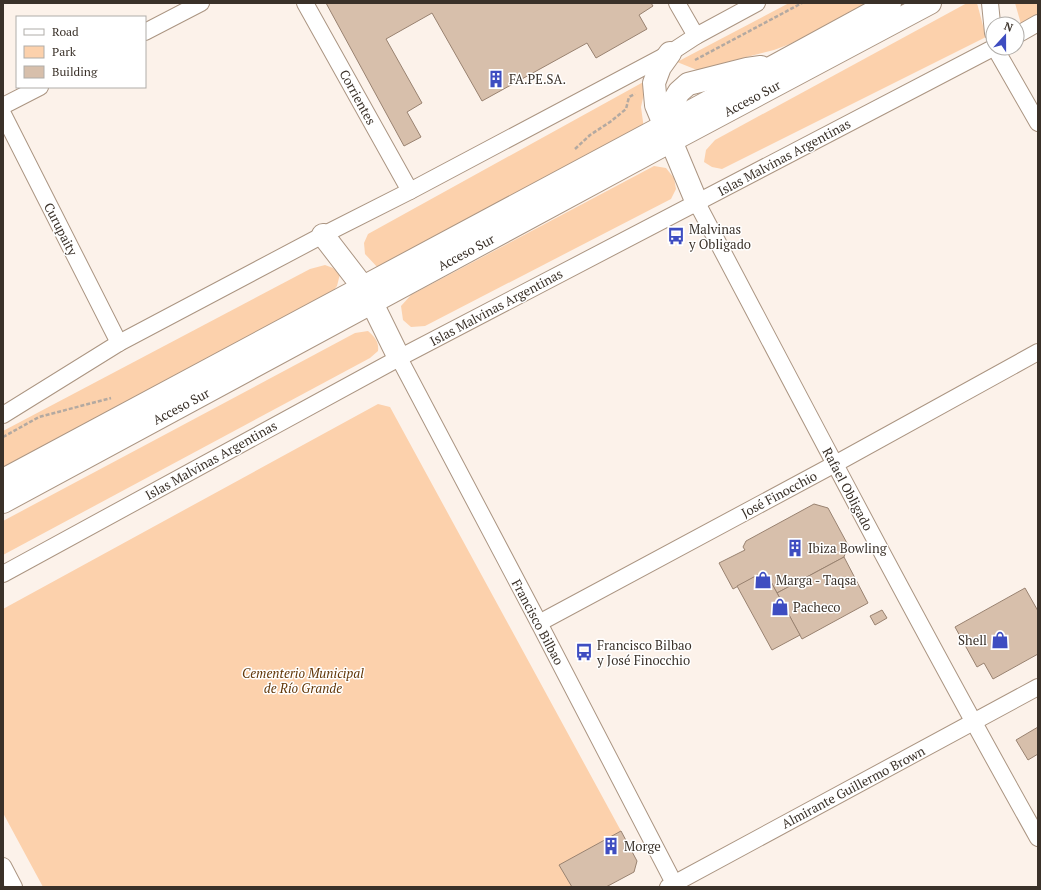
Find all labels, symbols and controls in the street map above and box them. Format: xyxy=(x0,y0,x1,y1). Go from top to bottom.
legend xyxy=(16,16,146,88)
north arrow xyxy=(985,16,1025,56)
text: N xyxy=(1002,19,1016,35)
text: Road xyxy=(52,24,79,39)
text: Park xyxy=(52,44,77,59)
text: Building xyxy=(52,64,98,79)
street label: Corrientes xyxy=(335,66,381,128)
building icon: FA.PE.SA. xyxy=(486,69,506,89)
place label: FA.PE.SA. xyxy=(509,70,566,88)
street label: Acceso Sur xyxy=(720,75,784,121)
street label: Islas Malvinas Argentinas xyxy=(714,114,854,200)
street label: Curupaity xyxy=(40,199,82,259)
place label: Malvinas y Obligado xyxy=(688,220,751,253)
bus stop icon: Malvinas y Obligado xyxy=(666,226,686,246)
street label: Acceso Sur xyxy=(434,229,498,275)
street label: Islas Malvinas Argentinas xyxy=(426,264,566,350)
street label: Acceso Sur xyxy=(149,383,213,429)
street label: Islas Malvinas Argentinas xyxy=(142,416,280,504)
street label: Rafael Obligado xyxy=(819,444,877,534)
street label: José Finocchio xyxy=(738,466,820,522)
building icon: Ibiza Bowling xyxy=(785,538,805,558)
place label: Ibiza Bowling xyxy=(808,539,887,557)
shop icon: Marga - Taqsa xyxy=(753,570,773,590)
place label: Marga - Taqsa xyxy=(776,571,857,589)
street label: Francisco Bilbao xyxy=(508,576,568,668)
shop icon: Pacheco xyxy=(770,597,790,617)
place label: Pacheco xyxy=(793,598,841,616)
shop icon: Shell xyxy=(990,630,1010,650)
place label: Shell xyxy=(958,631,987,649)
place label: Francisco Bilbao y José Finocchio xyxy=(596,636,692,669)
bus stop icon: Francisco Bilbao y José Finocchio xyxy=(574,642,594,662)
park label: Cementerio Municipal de Río Grande xyxy=(242,664,364,697)
street label: Almirante Guillermo Brown xyxy=(778,741,928,833)
building icon: Morge xyxy=(601,836,621,856)
place label: Morge xyxy=(624,837,661,855)

